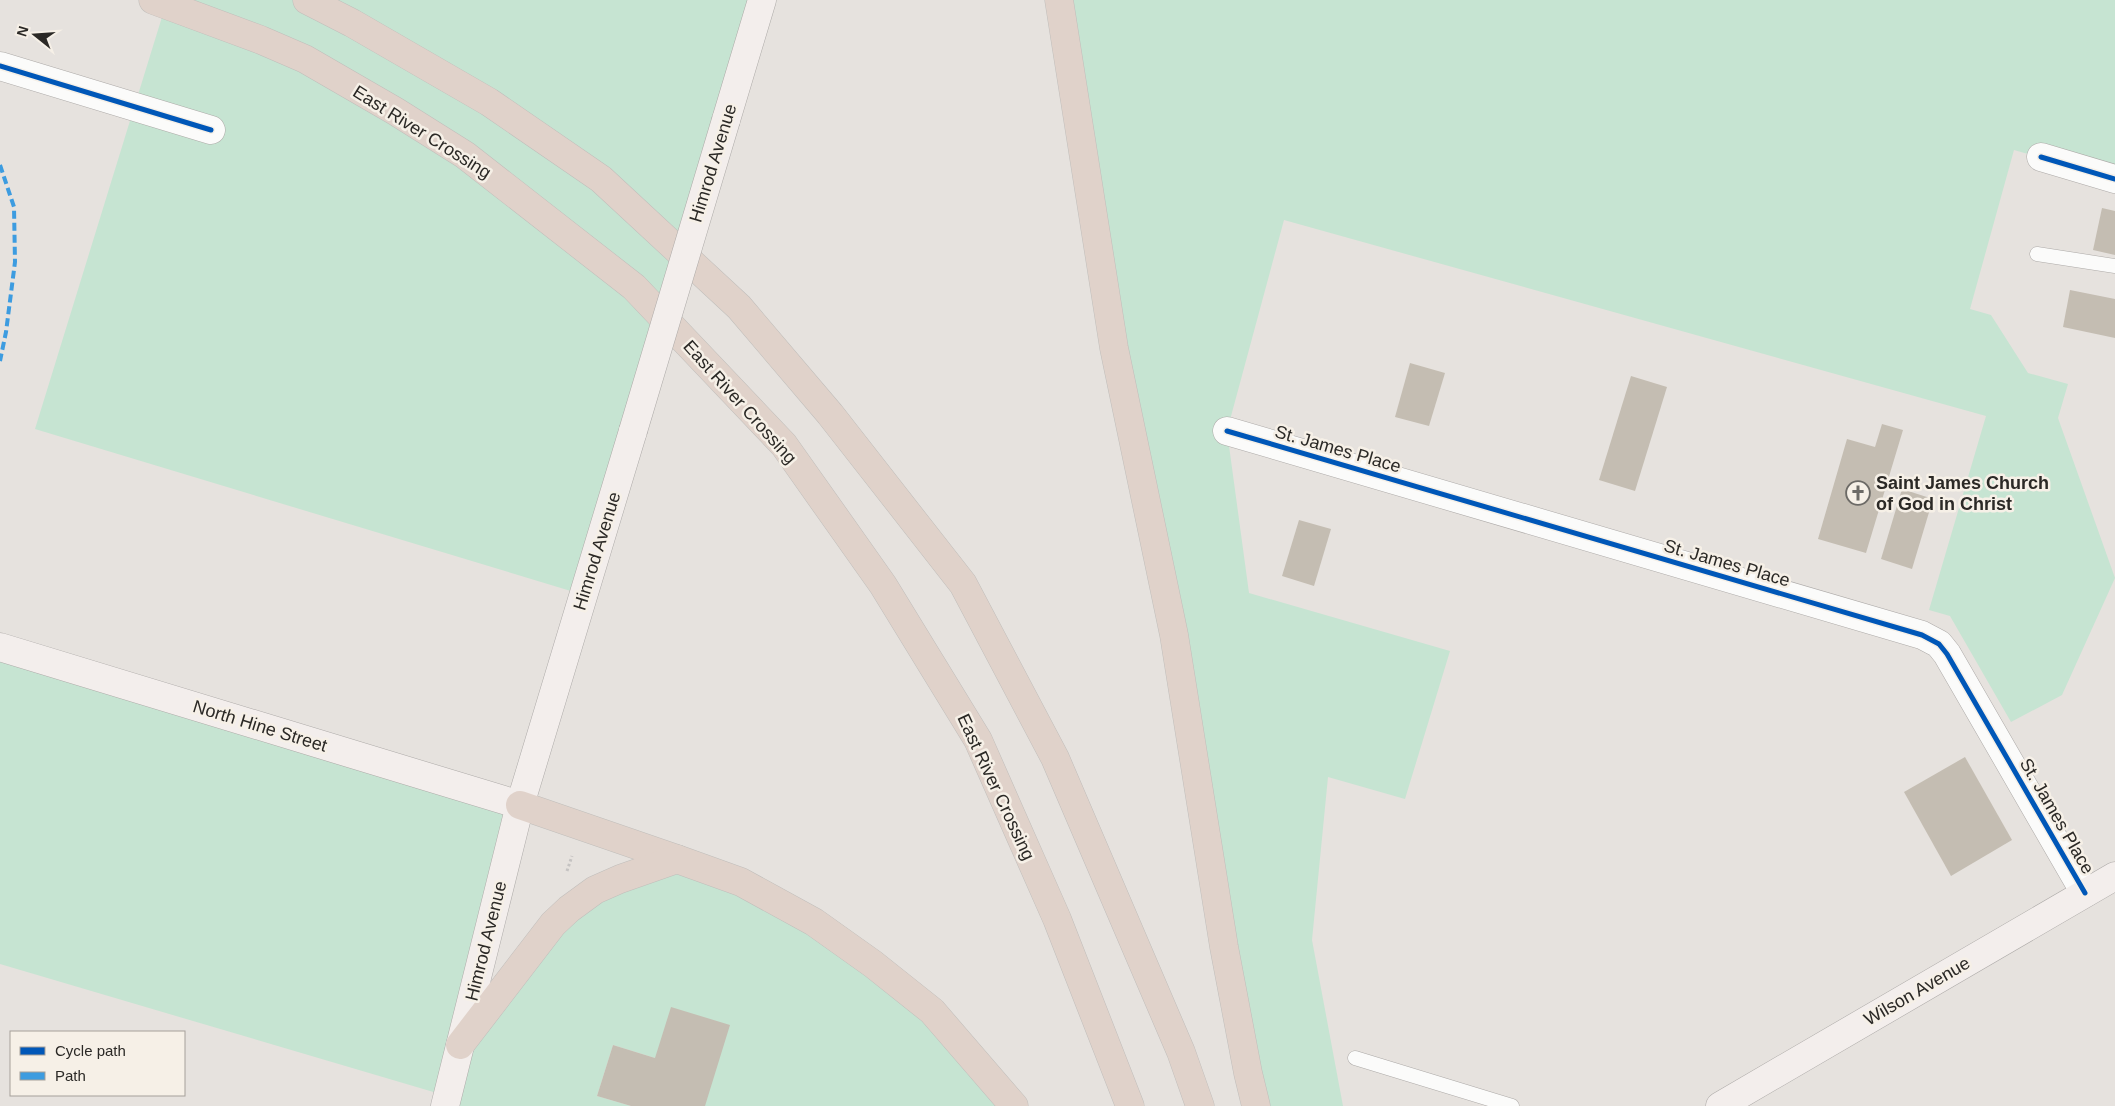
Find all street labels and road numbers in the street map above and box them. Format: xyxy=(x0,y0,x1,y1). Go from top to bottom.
street label: East River Crossing xyxy=(349,81,495,183)
street label: Himrod Avenue xyxy=(685,101,741,225)
street label: East River Crossing xyxy=(679,336,801,468)
street label: St. James Place xyxy=(1273,421,1403,477)
street label: Himrod Avenue xyxy=(569,489,625,613)
street label: St. James Place xyxy=(1662,535,1792,591)
street label: North Hine Street xyxy=(191,696,329,756)
street label: East River Crossing xyxy=(953,711,1039,863)
street label: St. James Place xyxy=(2016,755,2098,877)
street label: Himrod Avenue xyxy=(461,879,511,1003)
street label: Wilson Avenue xyxy=(1861,953,1973,1029)

